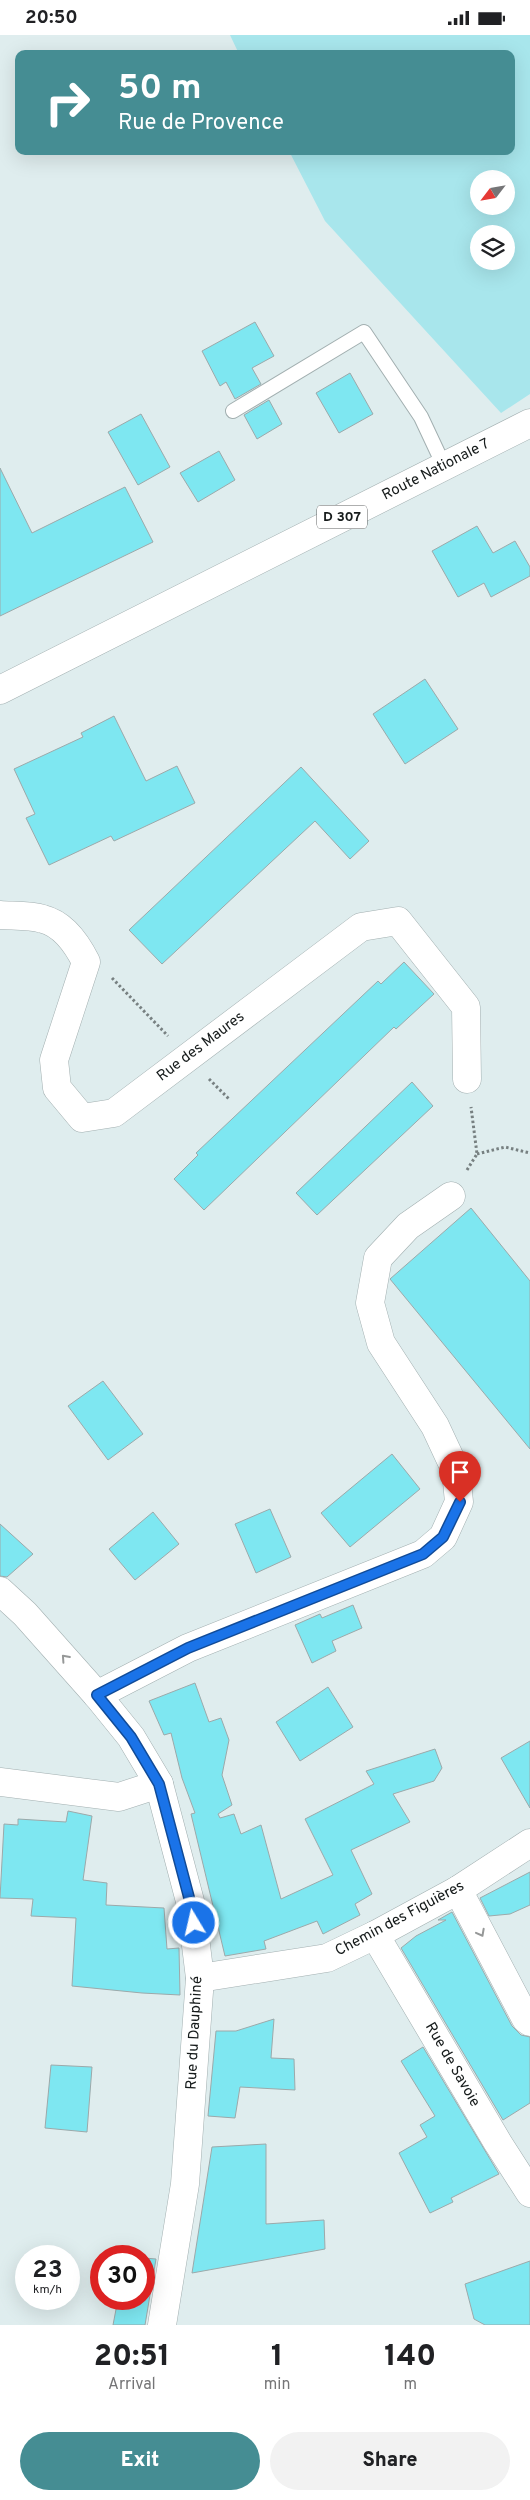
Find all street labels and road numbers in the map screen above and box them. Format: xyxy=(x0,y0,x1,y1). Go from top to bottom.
street label: Route Nationale 7 xyxy=(379,435,493,505)
road number: D 307 xyxy=(317,506,367,529)
street label: Rue des Maures xyxy=(153,1008,249,1086)
street label: Chemin des Figuières xyxy=(332,1877,468,1961)
street label: Rue du Dauphiné xyxy=(183,1976,207,2090)
street label: Rue de Savoie xyxy=(420,2019,484,2111)

